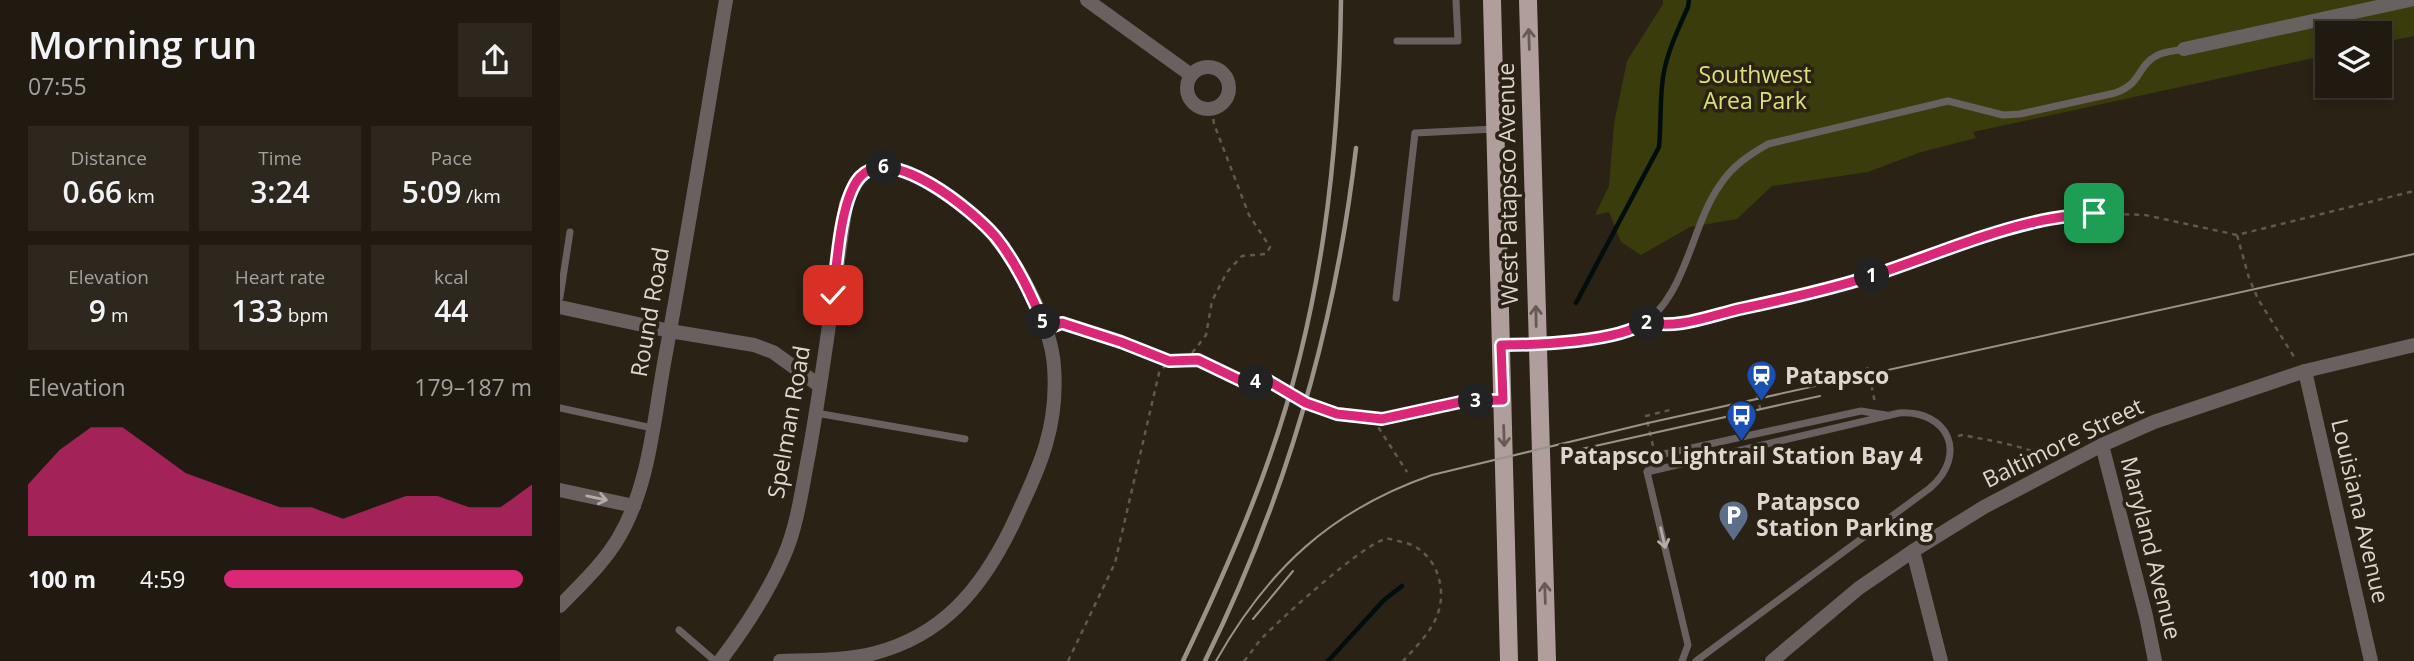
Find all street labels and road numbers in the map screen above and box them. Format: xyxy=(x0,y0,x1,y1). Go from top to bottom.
street label: West Patapsco Avenue xyxy=(1489,62,1525,306)
street label: Round Road xyxy=(622,244,676,379)
street label: Spelman Road xyxy=(759,343,817,501)
street label: Baltimore Street xyxy=(1977,389,2148,495)
street label: Louisiana Avenue xyxy=(2324,415,2398,606)
street label: Maryland Avenue xyxy=(2114,453,2190,642)

